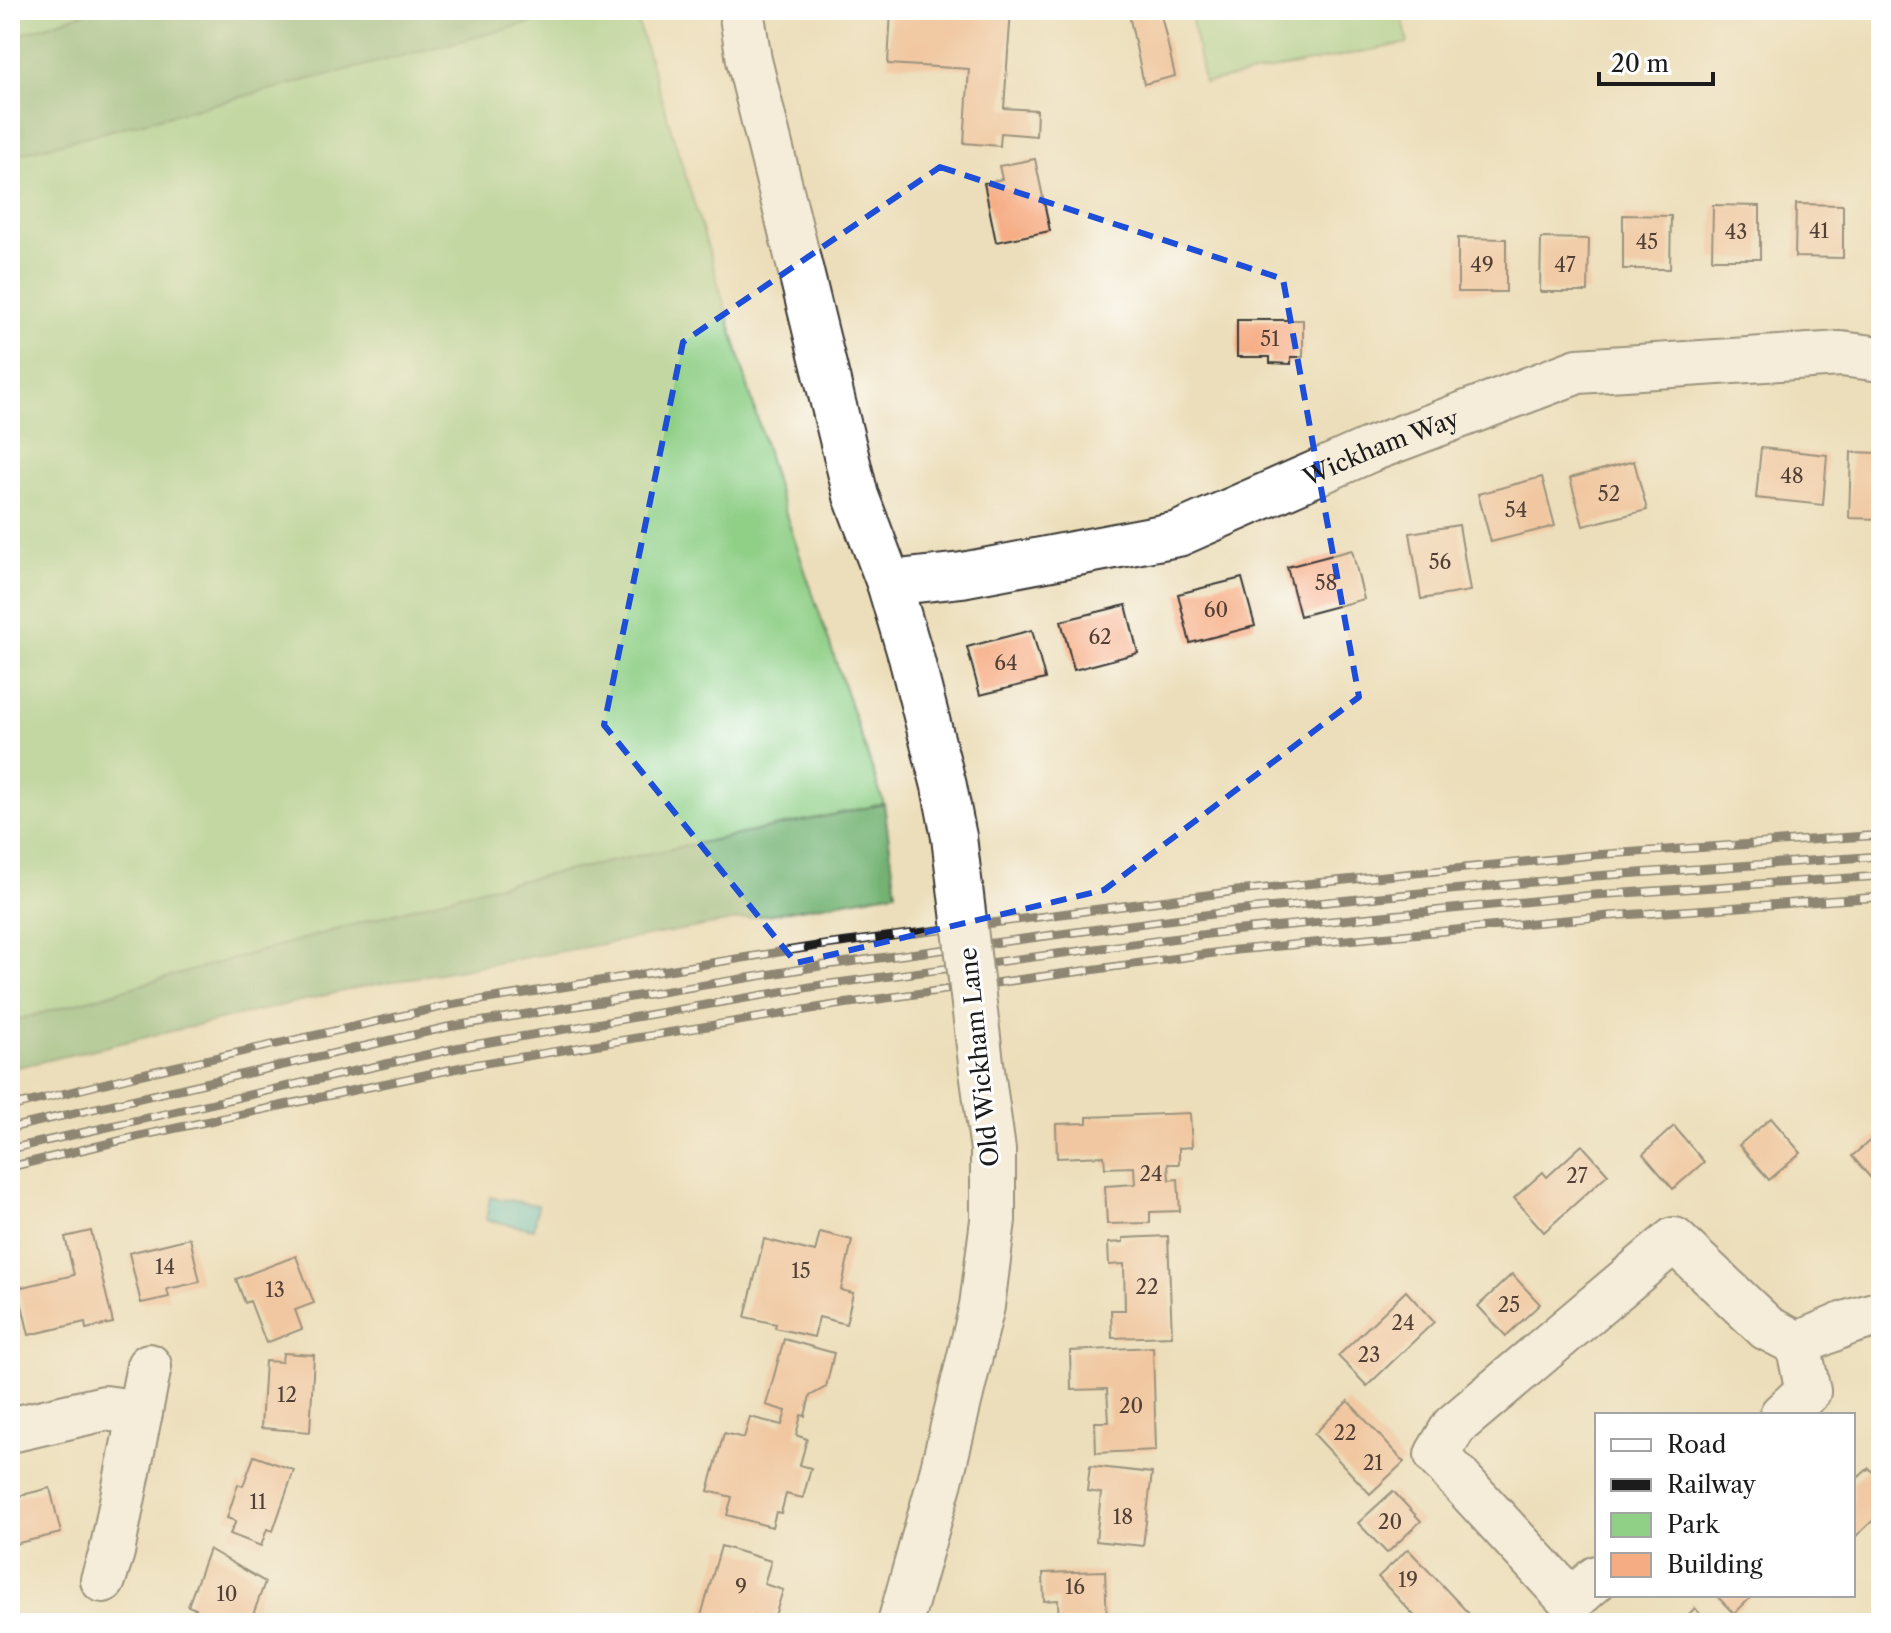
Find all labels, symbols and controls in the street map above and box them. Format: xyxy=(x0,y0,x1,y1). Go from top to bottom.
scale bar xyxy=(1599,36,1713,86)
text: 20 m xyxy=(1611,49,1669,78)
house number: 41 xyxy=(1809,219,1830,243)
house number: 43 xyxy=(1725,220,1747,244)
house number: 45 xyxy=(1636,230,1658,254)
house number: 49 xyxy=(1470,253,1494,277)
house number: 47 xyxy=(1554,253,1576,277)
house number: 51 xyxy=(1260,327,1280,351)
street label: Wickham Way xyxy=(1298,403,1463,492)
house number: 48 xyxy=(1780,464,1804,488)
house number: 52 xyxy=(1598,482,1620,506)
house number: 54 xyxy=(1505,498,1527,522)
house number: 56 xyxy=(1429,550,1451,574)
house number: 58 xyxy=(1315,571,1337,595)
house number: 60 xyxy=(1204,598,1228,622)
house number: 62 xyxy=(1088,625,1112,649)
house number: 64 xyxy=(994,651,1018,675)
street label: Old Wickham Lane xyxy=(953,946,1005,1168)
house number: 24 xyxy=(1139,1162,1163,1186)
house number: 27 xyxy=(1566,1164,1588,1188)
house number: 14 xyxy=(155,1255,175,1279)
house number: 15 xyxy=(791,1259,811,1283)
house number: 22 xyxy=(1136,1275,1159,1299)
house number: 13 xyxy=(265,1278,285,1302)
house number: 25 xyxy=(1498,1293,1520,1317)
house number: 24 xyxy=(1391,1311,1415,1335)
house number: 23 xyxy=(1358,1343,1380,1367)
house number: 12 xyxy=(277,1383,297,1407)
house number: 20 xyxy=(1119,1394,1143,1418)
legend xyxy=(1595,1413,1855,1597)
house number: 22 xyxy=(1334,1421,1357,1445)
text: Road xyxy=(1667,1430,1727,1459)
house number: 21 xyxy=(1363,1451,1384,1475)
text: Railway xyxy=(1667,1470,1757,1499)
house number: 11 xyxy=(250,1490,267,1514)
house number: 18 xyxy=(1113,1505,1133,1529)
house number: 20 xyxy=(1378,1510,1402,1534)
text: Park xyxy=(1667,1510,1720,1539)
text: Building xyxy=(1667,1550,1763,1579)
house number: 19 xyxy=(1398,1568,1418,1592)
house number: 9 xyxy=(735,1575,747,1599)
house number: 16 xyxy=(1065,1575,1085,1599)
house number: 10 xyxy=(216,1582,238,1606)

